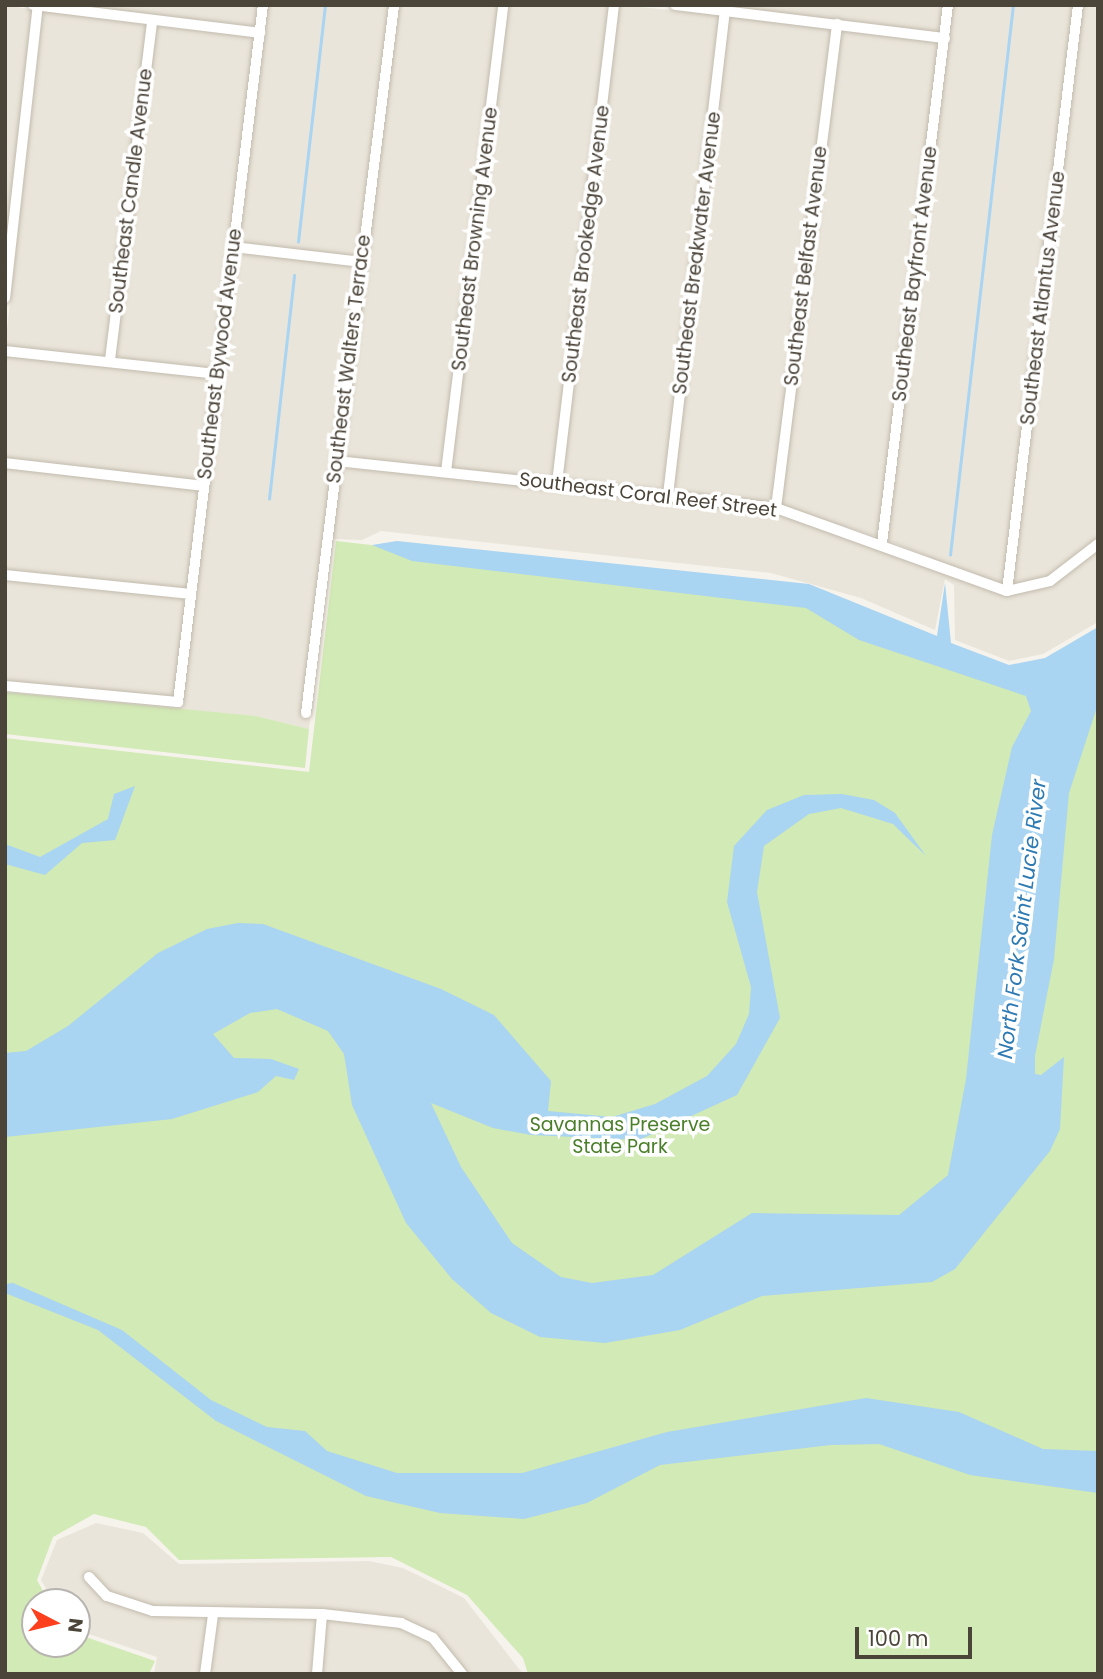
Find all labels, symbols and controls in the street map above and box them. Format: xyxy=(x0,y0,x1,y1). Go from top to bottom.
street label: Southeast Candle Avenue xyxy=(105,67,157,315)
street label: Southeast Brookedge Avenue xyxy=(558,104,614,384)
street label: Southeast Browning Avenue xyxy=(447,106,503,372)
street label: Southeast Breakwater Avenue xyxy=(668,110,726,396)
street label: Southeast Belfast Avenue xyxy=(780,145,832,387)
street label: Southeast Bayfront Avenue xyxy=(888,145,942,403)
street label: Southeast Atlantus Avenue xyxy=(1016,170,1070,426)
street label: Southeast Bywood Avenue xyxy=(193,227,247,481)
street label: Southeast Walters Terrace xyxy=(322,233,376,485)
street label: Southeast Coral Reef Street xyxy=(518,468,778,522)
water label: North Fork Saint Lucie River xyxy=(992,778,1052,1060)
park label: Savannas Preserve State Park xyxy=(530,1114,710,1158)
north arrow xyxy=(21,1588,91,1658)
scale bar xyxy=(858,1612,975,1656)
text: N xyxy=(61,1617,90,1634)
text: 100 m xyxy=(868,1624,928,1653)

